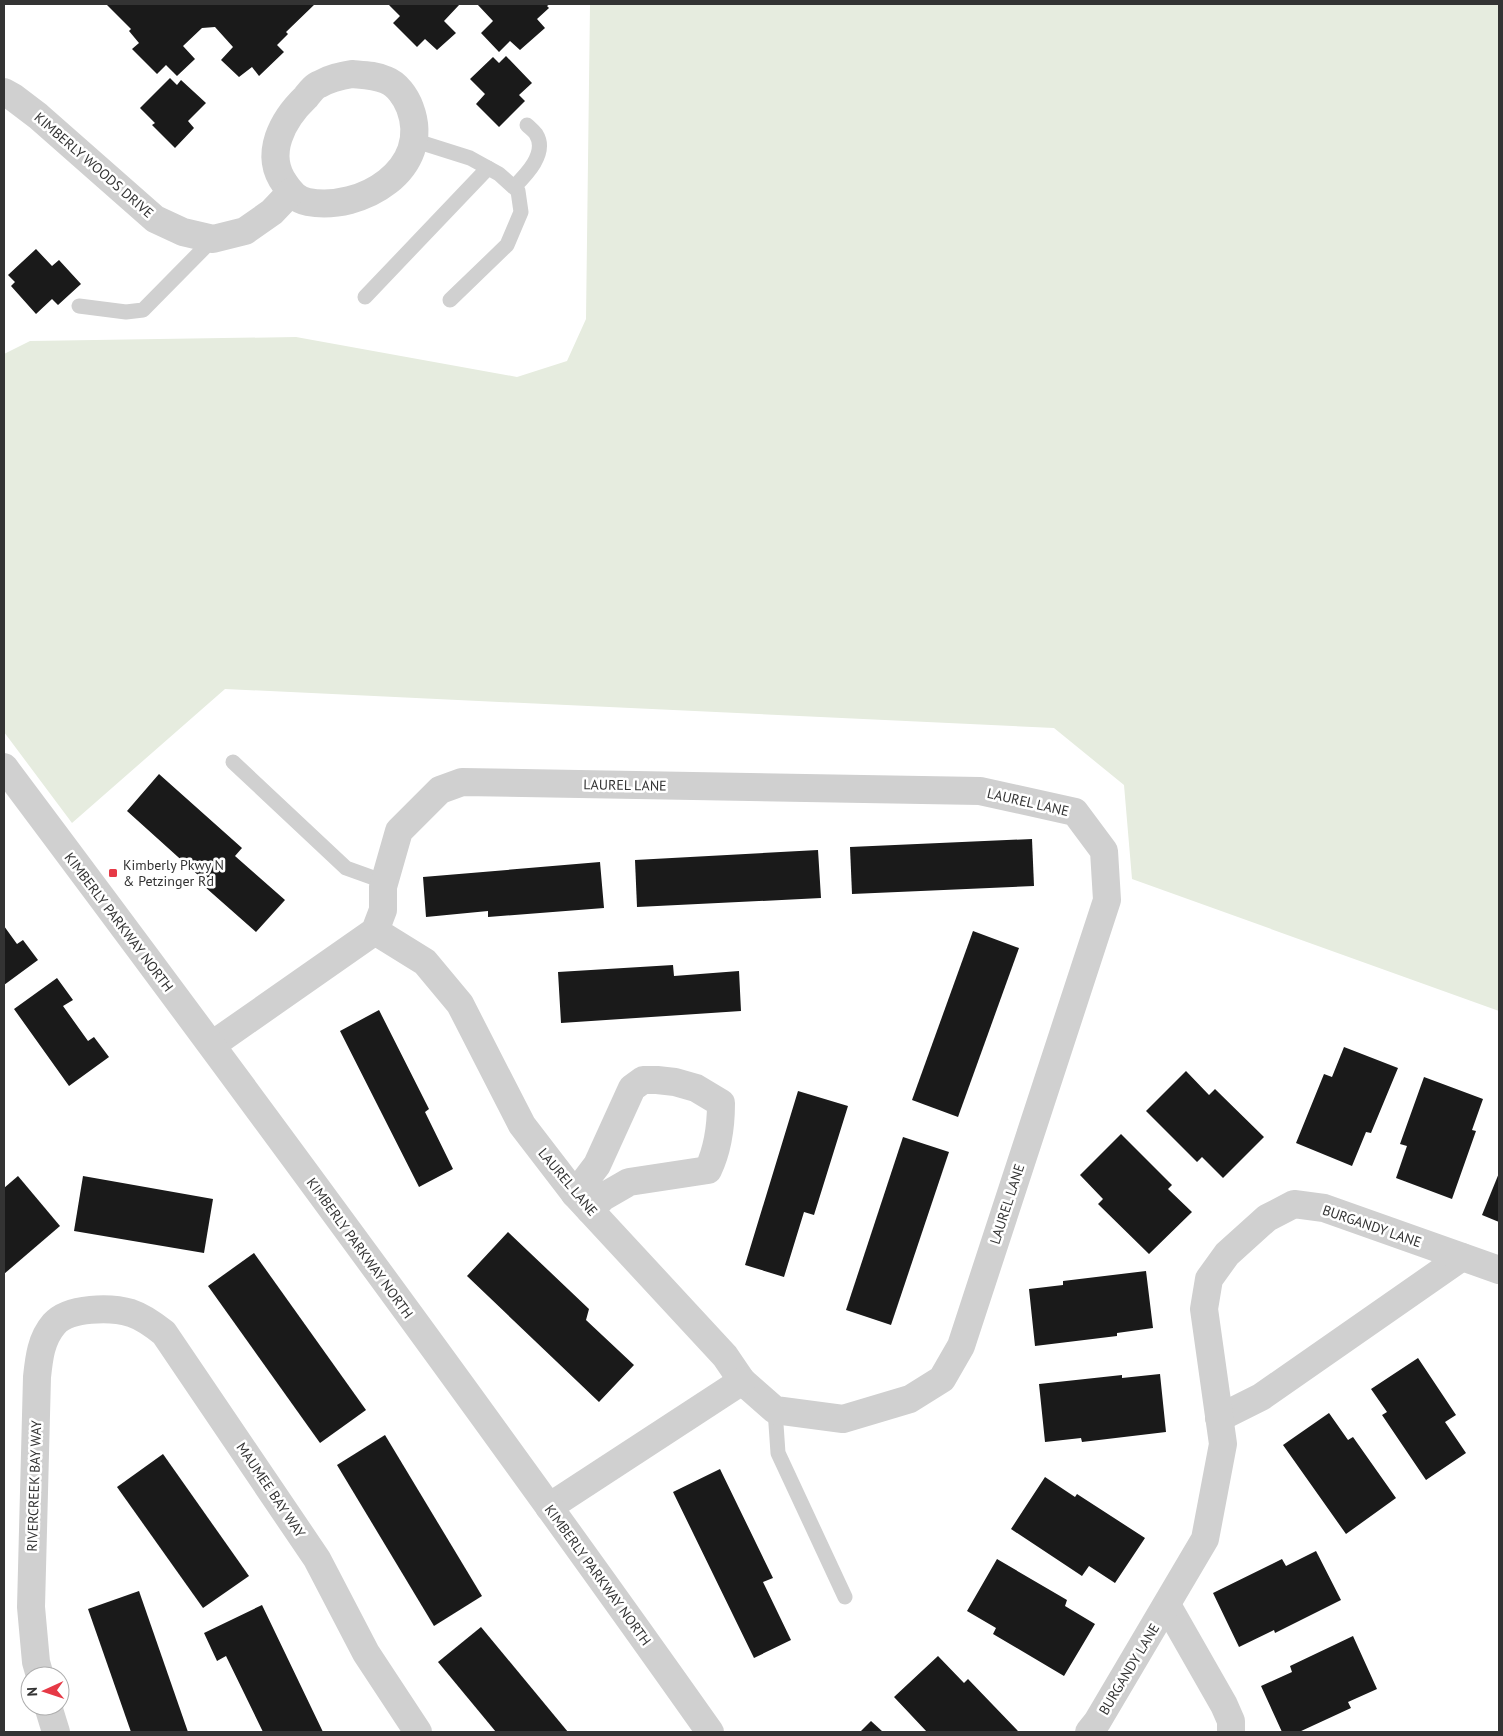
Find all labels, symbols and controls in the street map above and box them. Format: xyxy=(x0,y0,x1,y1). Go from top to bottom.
street label: KIMBERLY WOODS DRIVE xyxy=(31,108,157,222)
street label: LAUREL LANE xyxy=(583,775,667,795)
street label: LAUREL LANE xyxy=(985,784,1071,820)
street label: KIMBERLY PARKWAY NORTH xyxy=(61,849,177,995)
place label: Kimberly Pkwy N & Petzinger Rd xyxy=(123,856,224,890)
marker: Kimberly Pkwy N & Petzinger Rd xyxy=(107,867,119,879)
street label: LAUREL LANE xyxy=(534,1144,602,1220)
street label: LAUREL LANE xyxy=(986,1162,1028,1246)
street label: KIMBERLY PARKWAY NORTH xyxy=(303,1174,417,1322)
street label: BURGANDY LANE xyxy=(1320,1201,1424,1251)
street label: RIVERCREEK BAY WAY xyxy=(23,1420,45,1552)
street label: MAUMEE BAY WAY xyxy=(233,1439,310,1541)
street label: KIMBERLY PARKWAY NORTH xyxy=(541,1501,655,1649)
street label: BURGANDY LANE xyxy=(1095,1620,1163,1718)
north arrow xyxy=(20,1666,70,1716)
text: N xyxy=(23,1687,41,1697)

